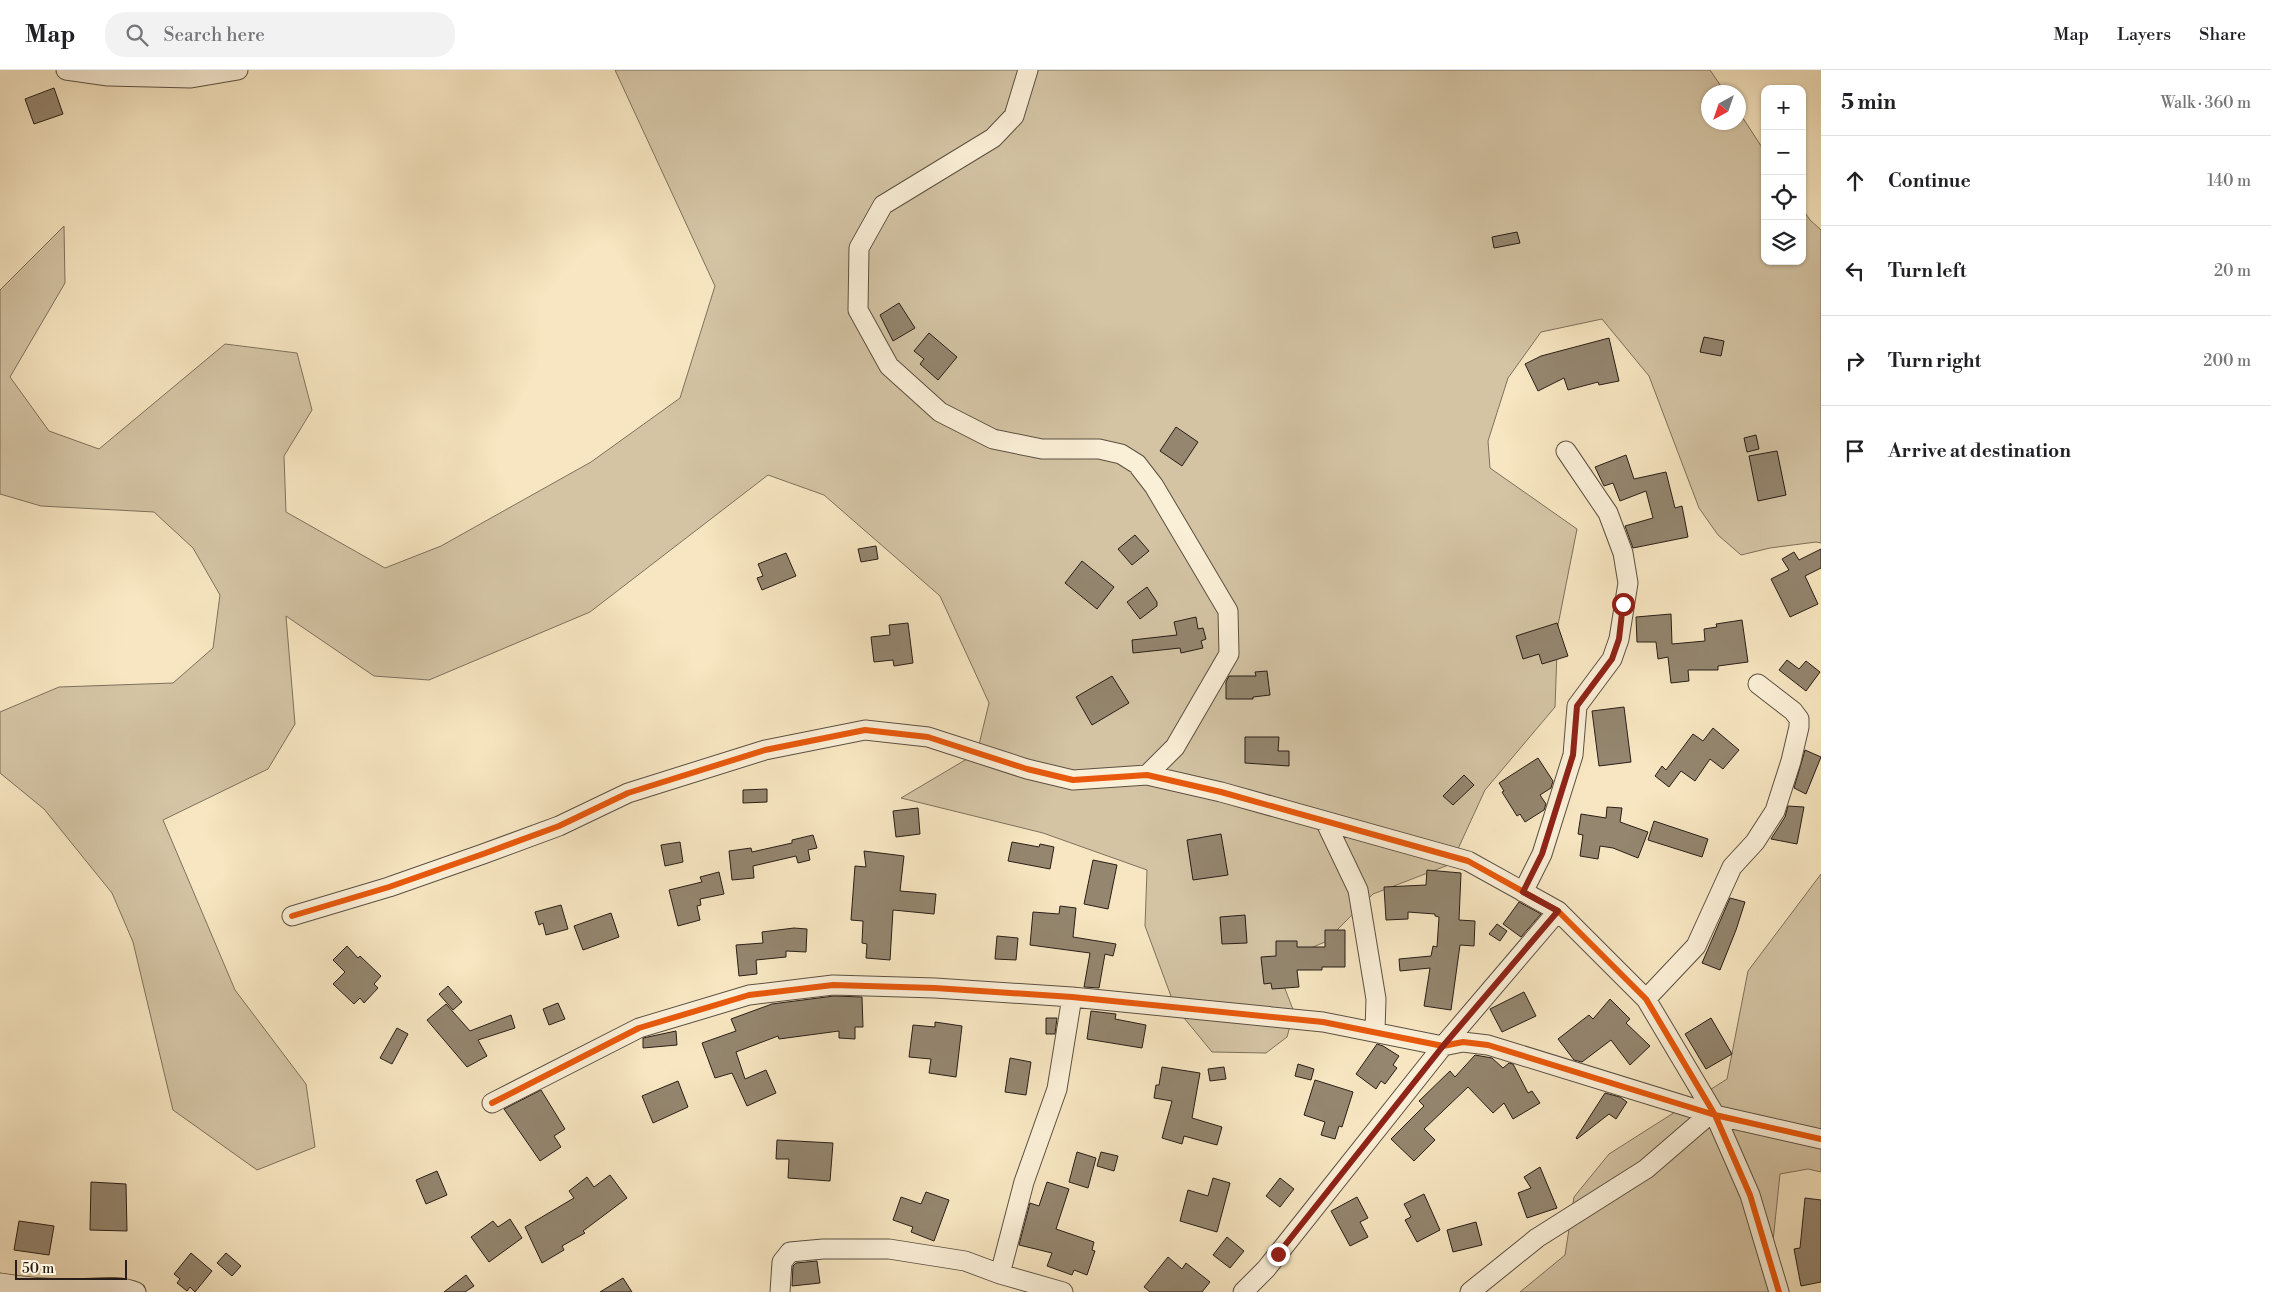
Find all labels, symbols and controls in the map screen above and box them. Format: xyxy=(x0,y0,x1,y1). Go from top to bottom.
search box xyxy=(105,12,455,57)
text: Map xyxy=(25,20,75,50)
icon: search xyxy=(123,21,151,49)
text: Search here xyxy=(163,23,265,47)
text: Map xyxy=(2054,23,2089,46)
text: Layers xyxy=(2117,23,2171,46)
text: Share xyxy=(2199,23,2246,46)
north arrow xyxy=(1701,85,1746,130)
map controls xyxy=(1761,85,1806,265)
button: + xyxy=(1761,85,1806,130)
text: 5 min xyxy=(1841,90,1896,116)
text: Walk · 360 m xyxy=(2161,93,2251,113)
button: − xyxy=(1761,130,1806,175)
icon: ahead xyxy=(1841,167,1869,195)
text: Continue xyxy=(1888,169,1971,193)
text: 140 m xyxy=(2207,171,2251,191)
button: locate xyxy=(1761,175,1806,220)
button: layers xyxy=(1761,220,1806,265)
icon: left xyxy=(1841,257,1869,285)
text: Turn left xyxy=(1888,259,1967,283)
text: 20 m xyxy=(2214,261,2251,281)
icon: right xyxy=(1841,347,1869,375)
text: Turn right xyxy=(1888,349,1981,373)
text: 200 m xyxy=(2203,351,2251,371)
icon: arrive xyxy=(1841,437,1869,465)
text: Arrive at destination xyxy=(1888,439,2071,463)
route start xyxy=(1612,593,1635,616)
route end xyxy=(1267,1243,1290,1266)
scale bar xyxy=(15,1257,128,1280)
text: 50 m xyxy=(22,1260,54,1278)

